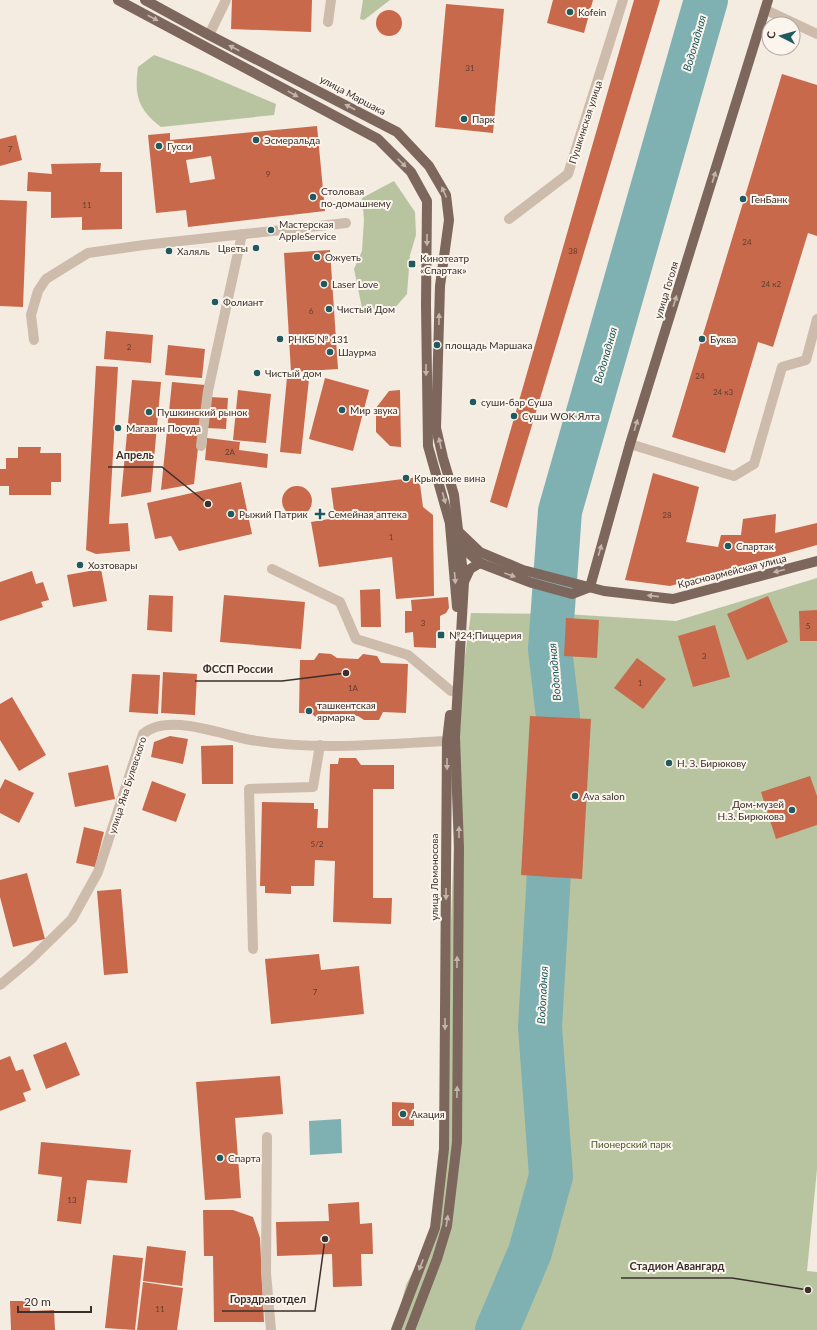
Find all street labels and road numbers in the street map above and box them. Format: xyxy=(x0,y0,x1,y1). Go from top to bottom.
street label: улица Маршака xyxy=(318,73,388,117)
street label: Пушкинская улица xyxy=(566,79,604,165)
street label: улица Гоголя xyxy=(652,260,680,320)
street label: Красноармейская улица xyxy=(676,552,788,590)
street label: улица Яна Булевского xyxy=(106,735,148,835)
street label: улица Ломоносова xyxy=(428,833,440,920)

